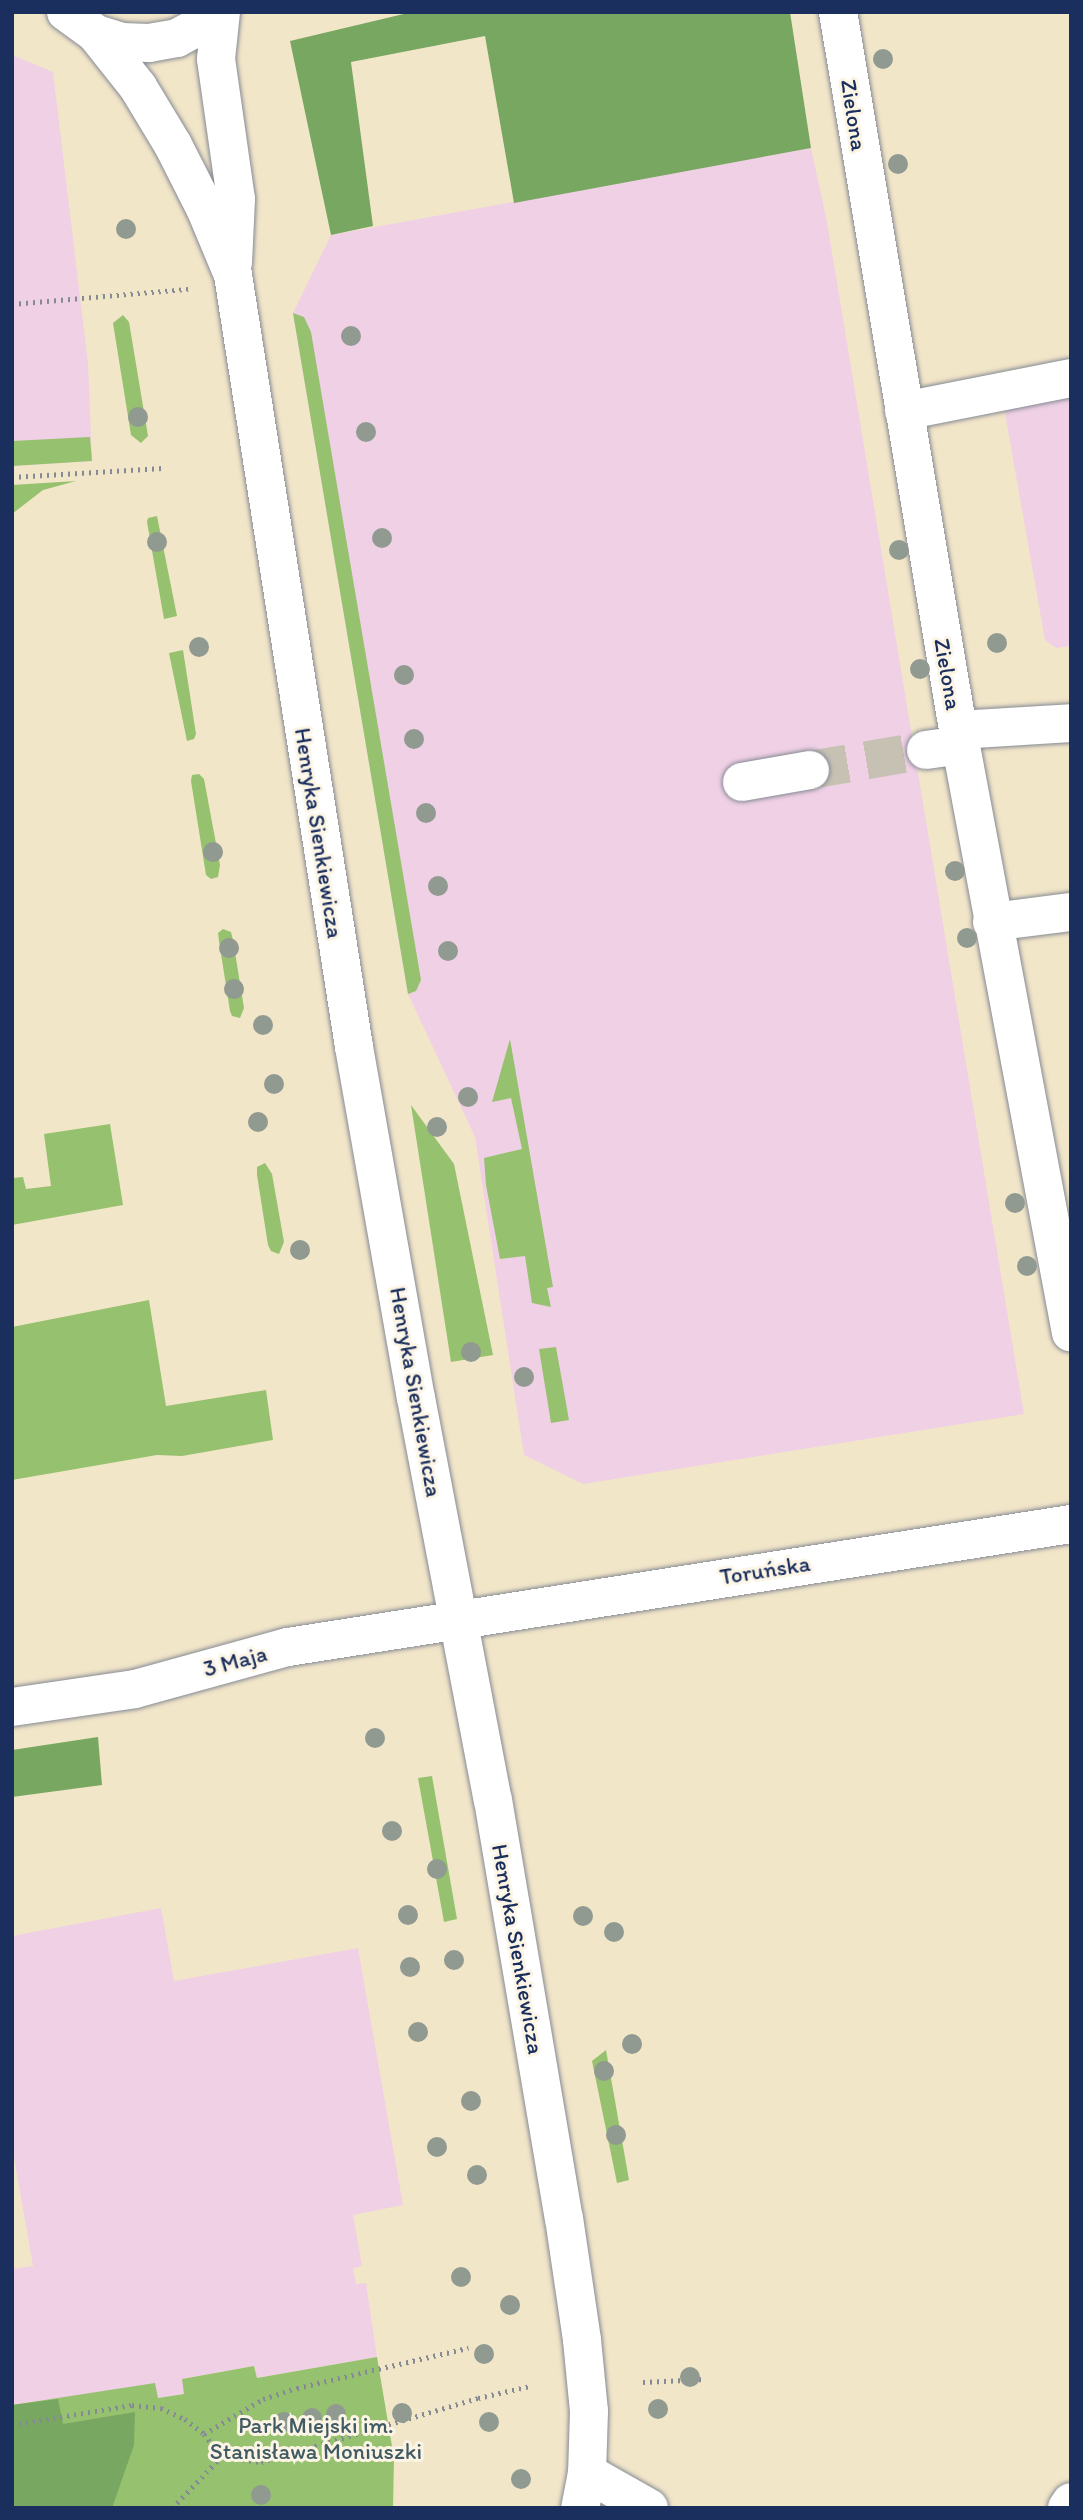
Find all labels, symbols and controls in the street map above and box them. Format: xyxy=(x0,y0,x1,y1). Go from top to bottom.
street label: Zielona xyxy=(835,77,873,153)
street label: Zielona xyxy=(928,636,968,712)
street label: Henryka Sienkiewicza xyxy=(289,725,349,941)
street label: Henryka Sienkiewicza xyxy=(384,1284,448,1500)
street label: Toruńska xyxy=(718,1549,812,1591)
street label: 3 Maja xyxy=(200,1639,270,1683)
street label: Henryka Sienkiewicza xyxy=(486,1841,550,2057)
park label: Park Miejski im. Stanisława Moniuszki xyxy=(209,2411,423,2465)

